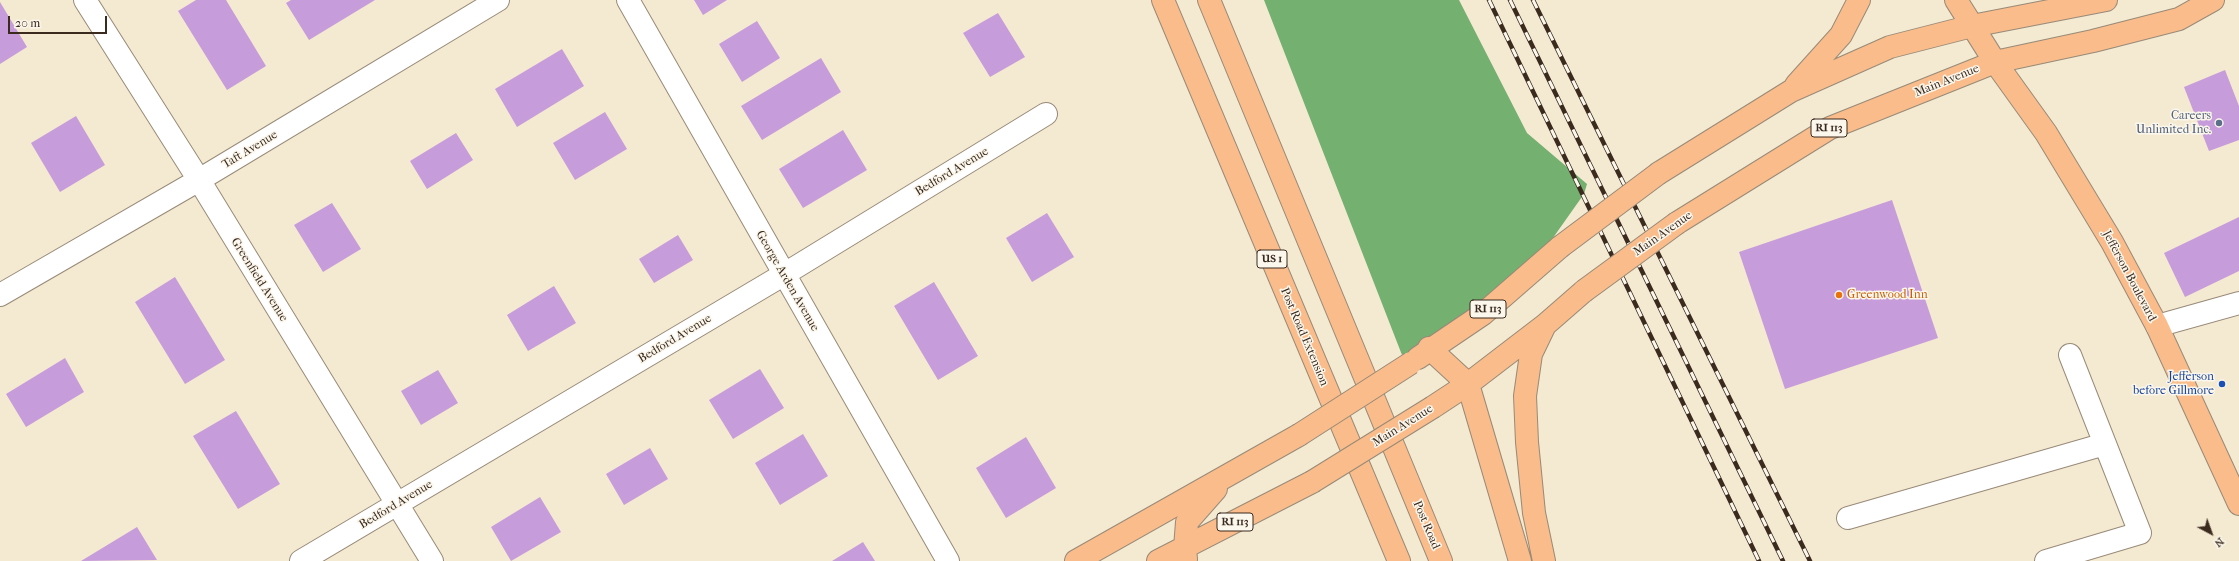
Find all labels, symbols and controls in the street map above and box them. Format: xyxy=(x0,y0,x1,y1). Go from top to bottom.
scale bar xyxy=(10,8,109,34)
text: 20 m xyxy=(15,16,40,30)
street label: Main Avenue xyxy=(1913,62,1981,100)
place label: Careers Unlimited Inc. xyxy=(2136,109,2211,137)
marker: Careers Unlimited Inc. xyxy=(2214,118,2224,128)
road number: RI 113 xyxy=(1811,119,1847,137)
street label: Taft Avenue xyxy=(220,128,280,172)
street label: Bedford Avenue xyxy=(913,145,991,199)
street label: Main Avenue xyxy=(1631,209,1695,259)
street label: George Arden Avenue xyxy=(752,228,822,334)
street label: Jefferson Boulevard xyxy=(2099,228,2159,324)
street label: Greenfield Avenue xyxy=(227,235,291,325)
road number: US 1 xyxy=(1257,250,1287,268)
street label: Post Road Extension xyxy=(1277,286,1331,388)
place label: Greenwood Inn xyxy=(1847,288,1928,302)
marker: Greenwood Inn xyxy=(1834,290,1844,300)
road number: RI 113 xyxy=(1470,300,1506,318)
street label: Bedford Avenue xyxy=(636,312,714,366)
place label: Jefferson before Gillmore xyxy=(2133,370,2214,398)
marker: Jefferson before Gillmore xyxy=(2217,379,2227,389)
street label: Main Avenue xyxy=(1370,402,1436,450)
street label: Bedford Avenue xyxy=(357,478,435,532)
street label: Post Road xyxy=(1409,499,1443,551)
road number: RI 113 xyxy=(1217,513,1253,531)
north arrow xyxy=(2191,513,2231,553)
text: N xyxy=(2212,535,2227,550)

